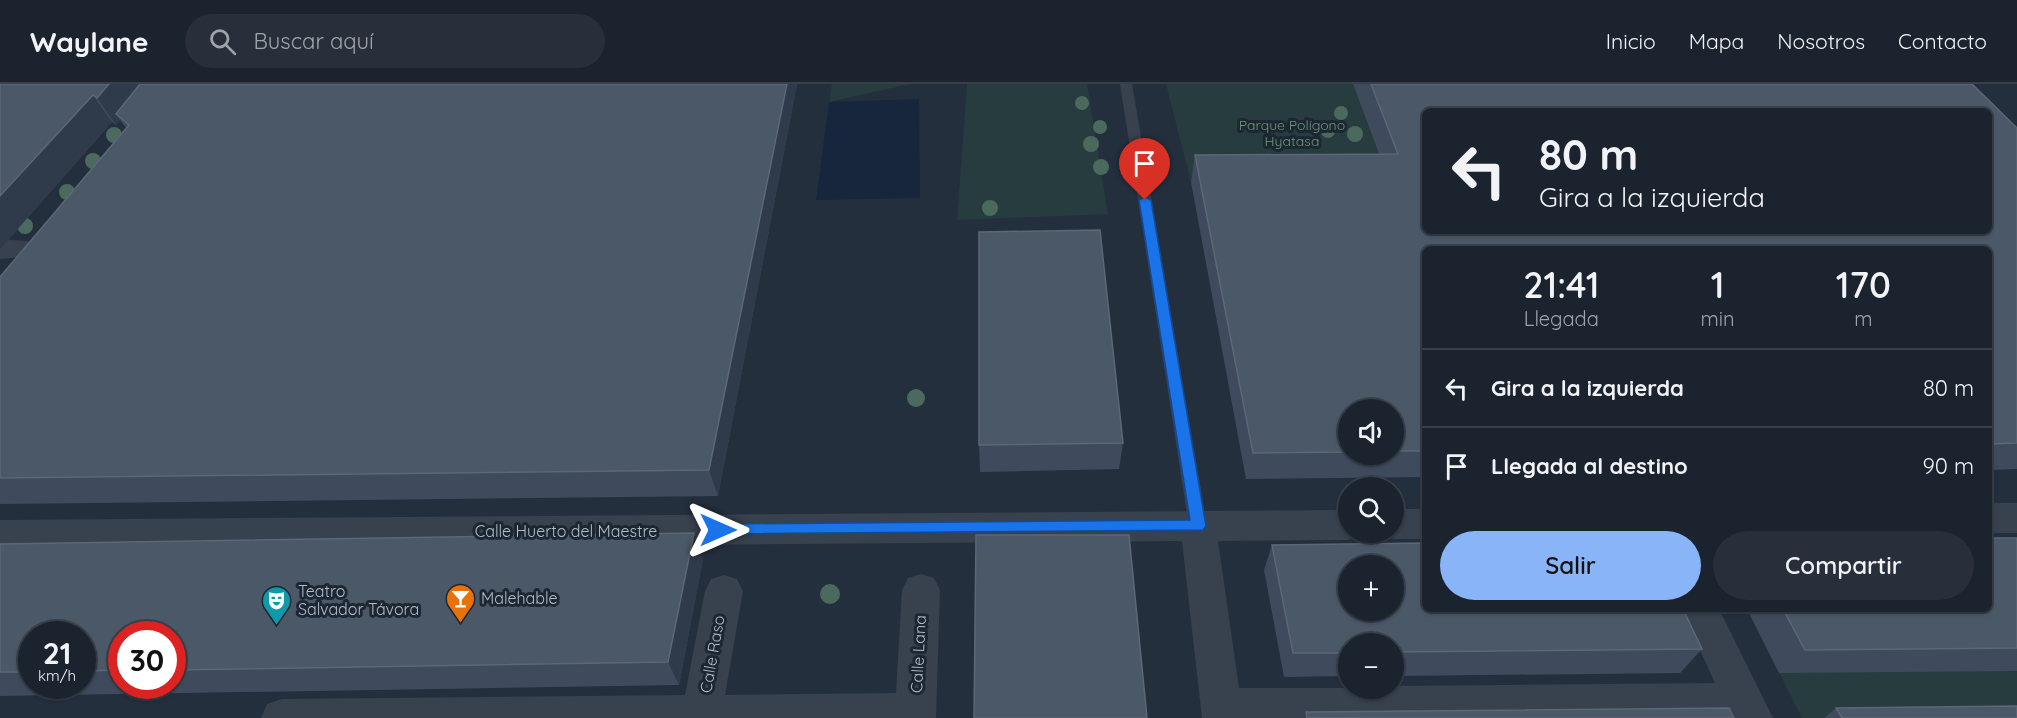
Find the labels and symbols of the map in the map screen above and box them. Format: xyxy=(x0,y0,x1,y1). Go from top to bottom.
park label: Parque Polígono Hyatasa xyxy=(1239,116,1345,150)
pin xyxy=(1119,138,1170,200)
position arrow xyxy=(686,498,750,562)
street label: Calle Huerto del Maestre xyxy=(475,521,657,541)
place label: Teatro Salvador Távora xyxy=(298,581,419,619)
bar icon: Malehable xyxy=(444,582,476,624)
theatre icon: Teatro Salvador Távora xyxy=(261,584,293,626)
place label: Malehable xyxy=(481,588,558,608)
street label: Calle Raso xyxy=(695,614,729,694)
street label: Calle Lana xyxy=(906,615,930,693)
speed limit sign: 30 xyxy=(108,621,186,699)

